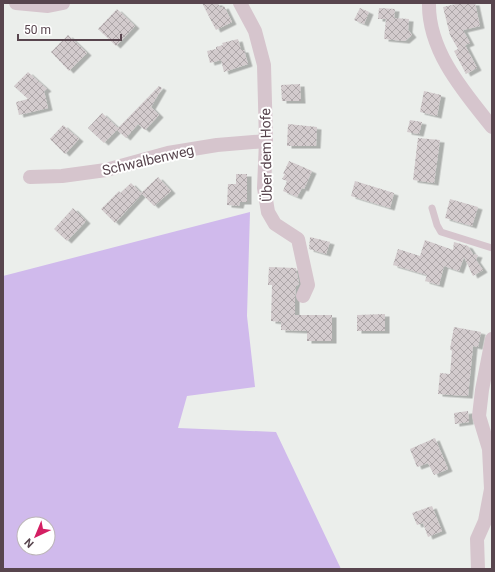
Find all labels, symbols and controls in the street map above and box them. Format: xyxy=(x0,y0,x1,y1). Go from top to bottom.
scale bar xyxy=(18,16,121,42)
text: 50 m xyxy=(24,23,51,37)
street label: Über dem Hofe xyxy=(257,108,275,202)
street label: Schwalbenweg xyxy=(101,142,195,178)
north arrow xyxy=(16,516,56,556)
text: N xyxy=(22,535,37,550)

